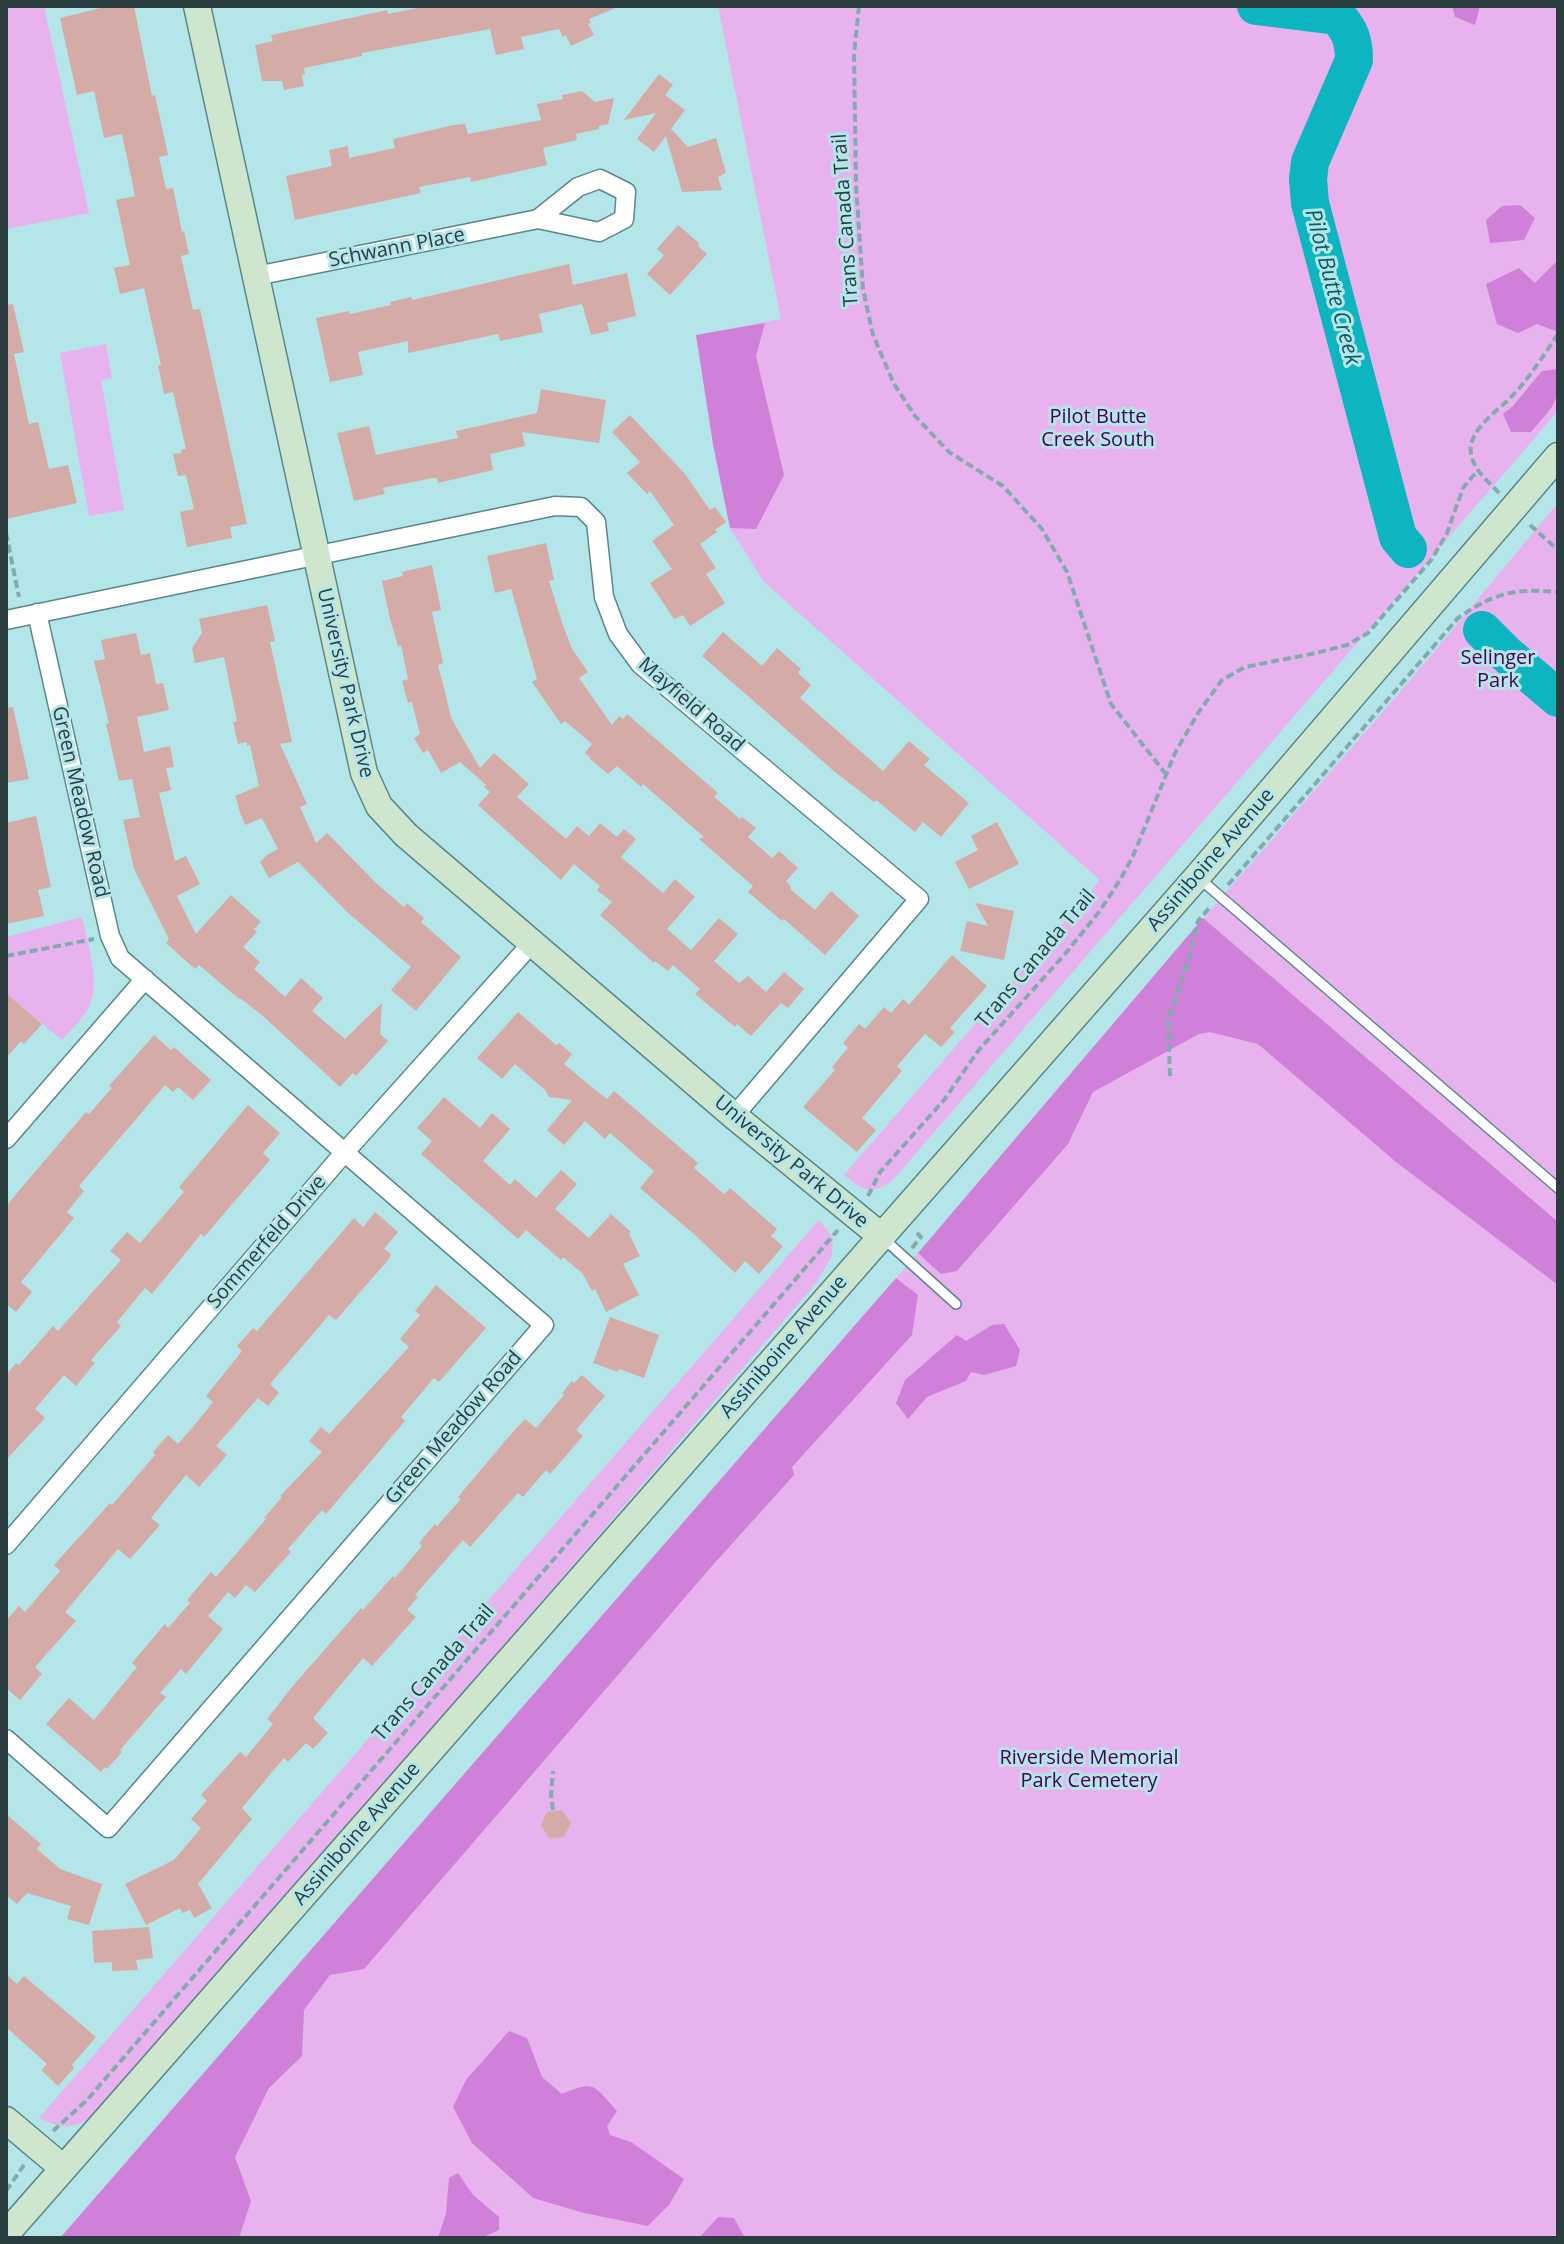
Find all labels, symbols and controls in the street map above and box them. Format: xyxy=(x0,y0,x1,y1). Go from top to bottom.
street label: Trans Canada Trail xyxy=(828,133,864,307)
water label: Pilot Butte Creek xyxy=(1299,206,1365,368)
street label: Schwann Place xyxy=(327,223,467,273)
park label: Pilot Butte Creek South xyxy=(1041,405,1155,452)
street label: University Park Drive xyxy=(311,586,379,780)
park label: Selinger Park xyxy=(1461,646,1535,693)
street label: Mayfield Road xyxy=(633,653,749,757)
street label: Green Meadow Road xyxy=(46,704,114,900)
street label: Assiniboine Avenue xyxy=(1142,784,1280,936)
street label: Trans Canada Trail xyxy=(971,885,1101,1033)
street label: University Park Drive xyxy=(709,1090,873,1234)
street label: Sommerfeld Drive xyxy=(203,1170,331,1314)
street label: Assiniboine Avenue xyxy=(715,1271,853,1423)
street label: Green Meadow Road xyxy=(381,1346,527,1510)
street label: Trans Canada Trail xyxy=(368,1600,500,1746)
park label: Riverside Memorial Park Cemetery xyxy=(999,1746,1179,1793)
street label: Assiniboine Avenue xyxy=(288,1758,426,1910)

